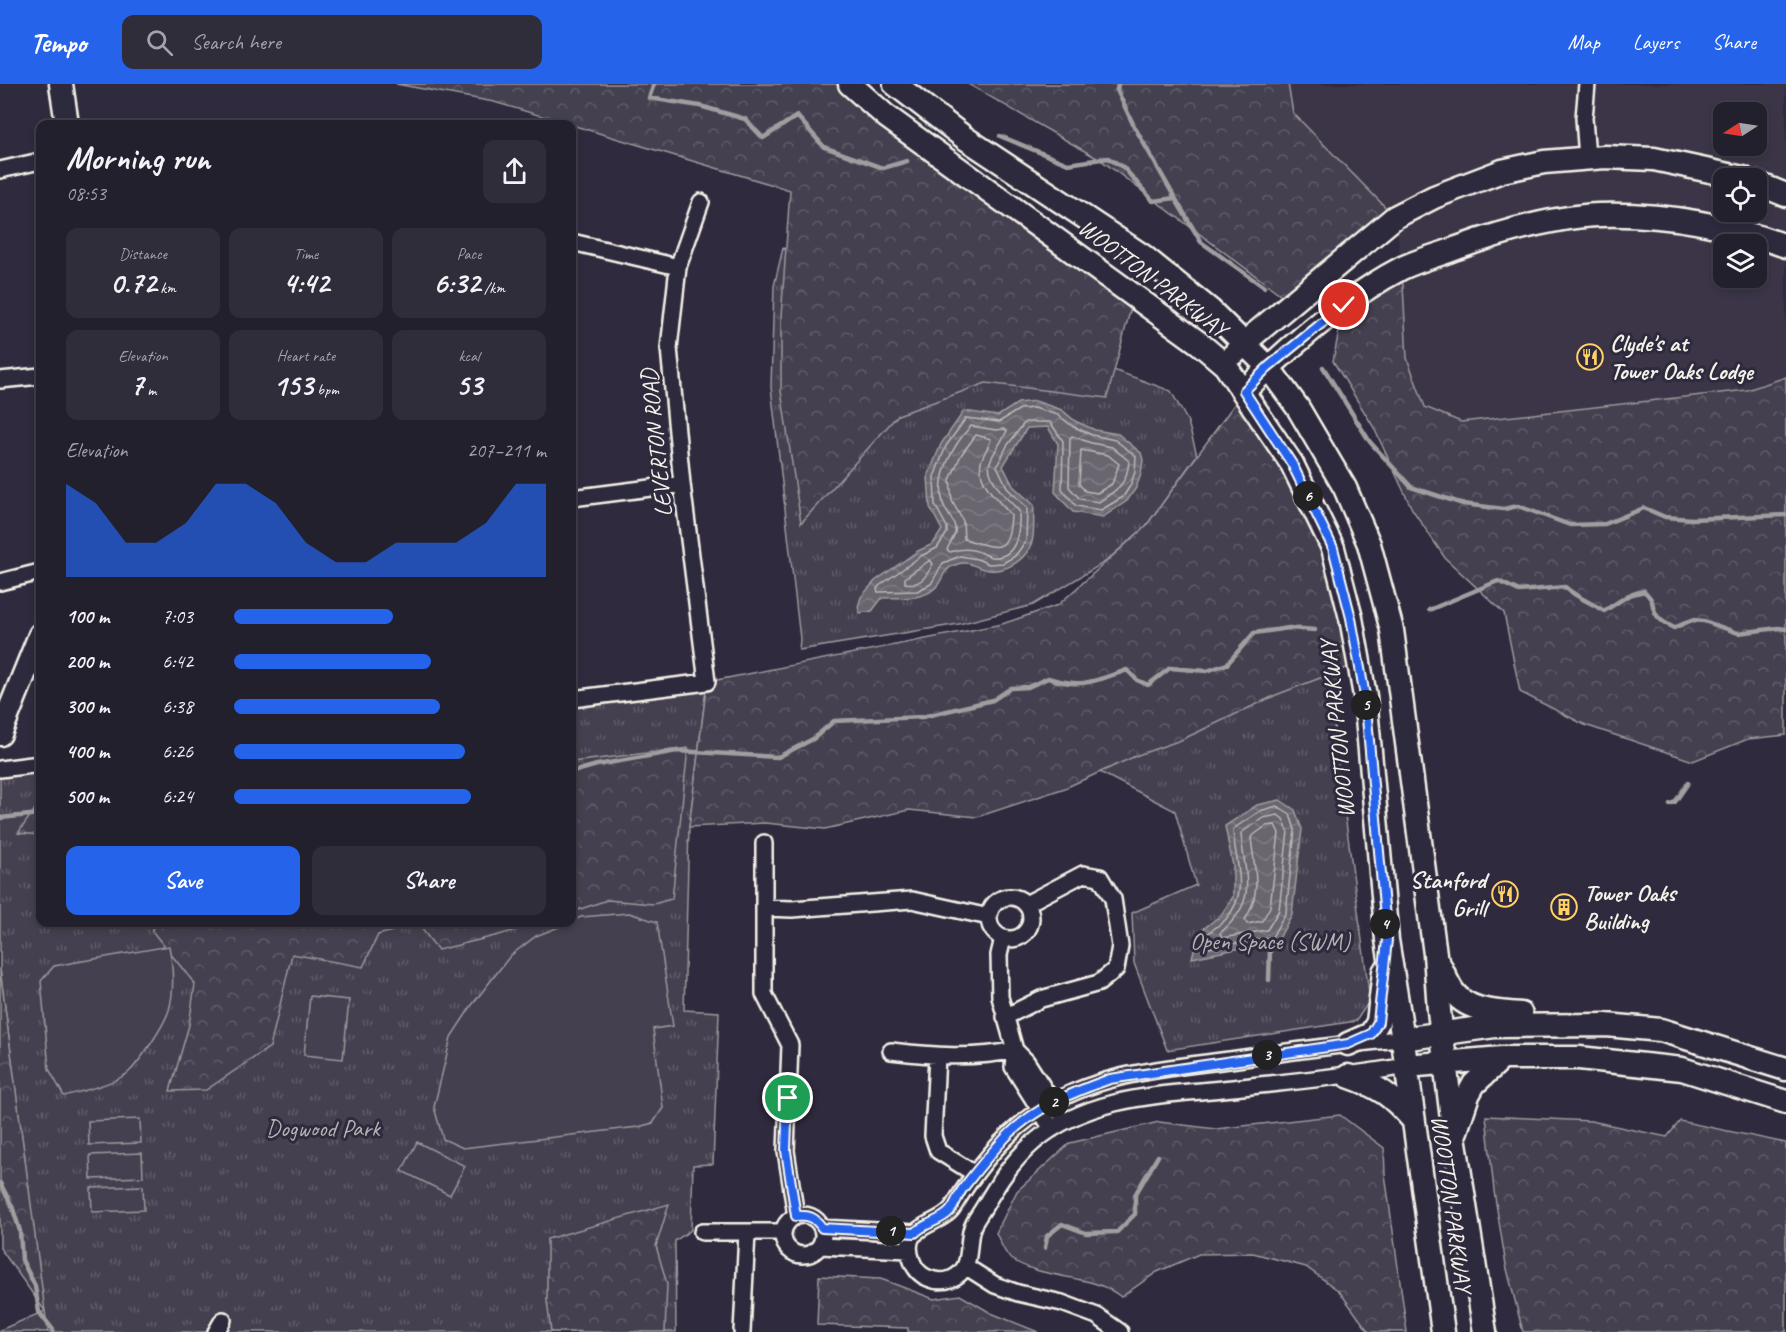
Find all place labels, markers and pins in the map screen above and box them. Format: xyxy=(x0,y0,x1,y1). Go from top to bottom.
pin xyxy=(1318,279,1369,330)
place label: Clyde's at Tower Oaks Lodge xyxy=(1610,328,1755,386)
restaurant icon: Clyde's at Tower Oaks Lodge xyxy=(1575,342,1605,372)
pin: 6 xyxy=(1293,481,1323,511)
pin: 5 xyxy=(1351,690,1381,720)
place label: Stanford Grill xyxy=(1410,865,1491,923)
place label: Tower Oaks Building xyxy=(1584,878,1678,936)
restaurant icon: Stanford Grill xyxy=(1490,879,1520,909)
building icon: Tower Oaks Building xyxy=(1549,892,1579,922)
pin: 4 xyxy=(1370,909,1400,939)
pin: 3 xyxy=(1252,1040,1282,1070)
pin xyxy=(762,1072,813,1123)
pin: 2 xyxy=(1039,1087,1069,1117)
pin: 1 xyxy=(876,1216,906,1246)

